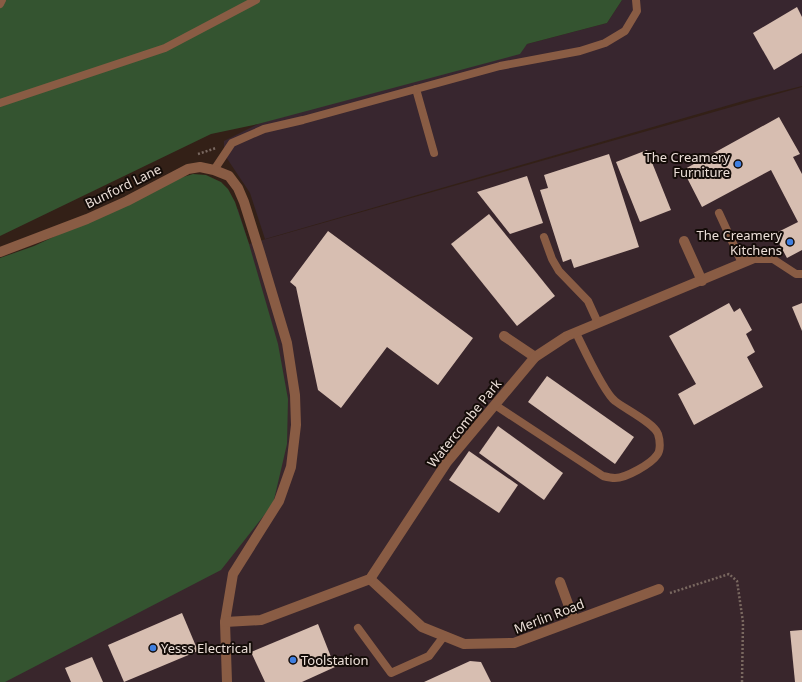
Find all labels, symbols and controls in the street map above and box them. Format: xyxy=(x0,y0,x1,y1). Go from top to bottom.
place label: The Creamery Furniture xyxy=(645,148,730,181)
marker: The Creamery Furniture xyxy=(733,159,743,169)
street label: Bunford Lane xyxy=(82,160,164,212)
place label: The Creamery Kitchens xyxy=(697,226,782,259)
marker: The Creamery Kitchens xyxy=(785,237,795,247)
street label: Watercombe Park xyxy=(423,375,505,471)
street label: Merlin Road xyxy=(511,594,587,638)
place label: Yesss Electrical xyxy=(161,639,252,657)
marker: Yesss Electrical xyxy=(148,643,158,653)
place label: Toolstation xyxy=(301,651,369,669)
marker: Toolstation xyxy=(288,655,298,665)

